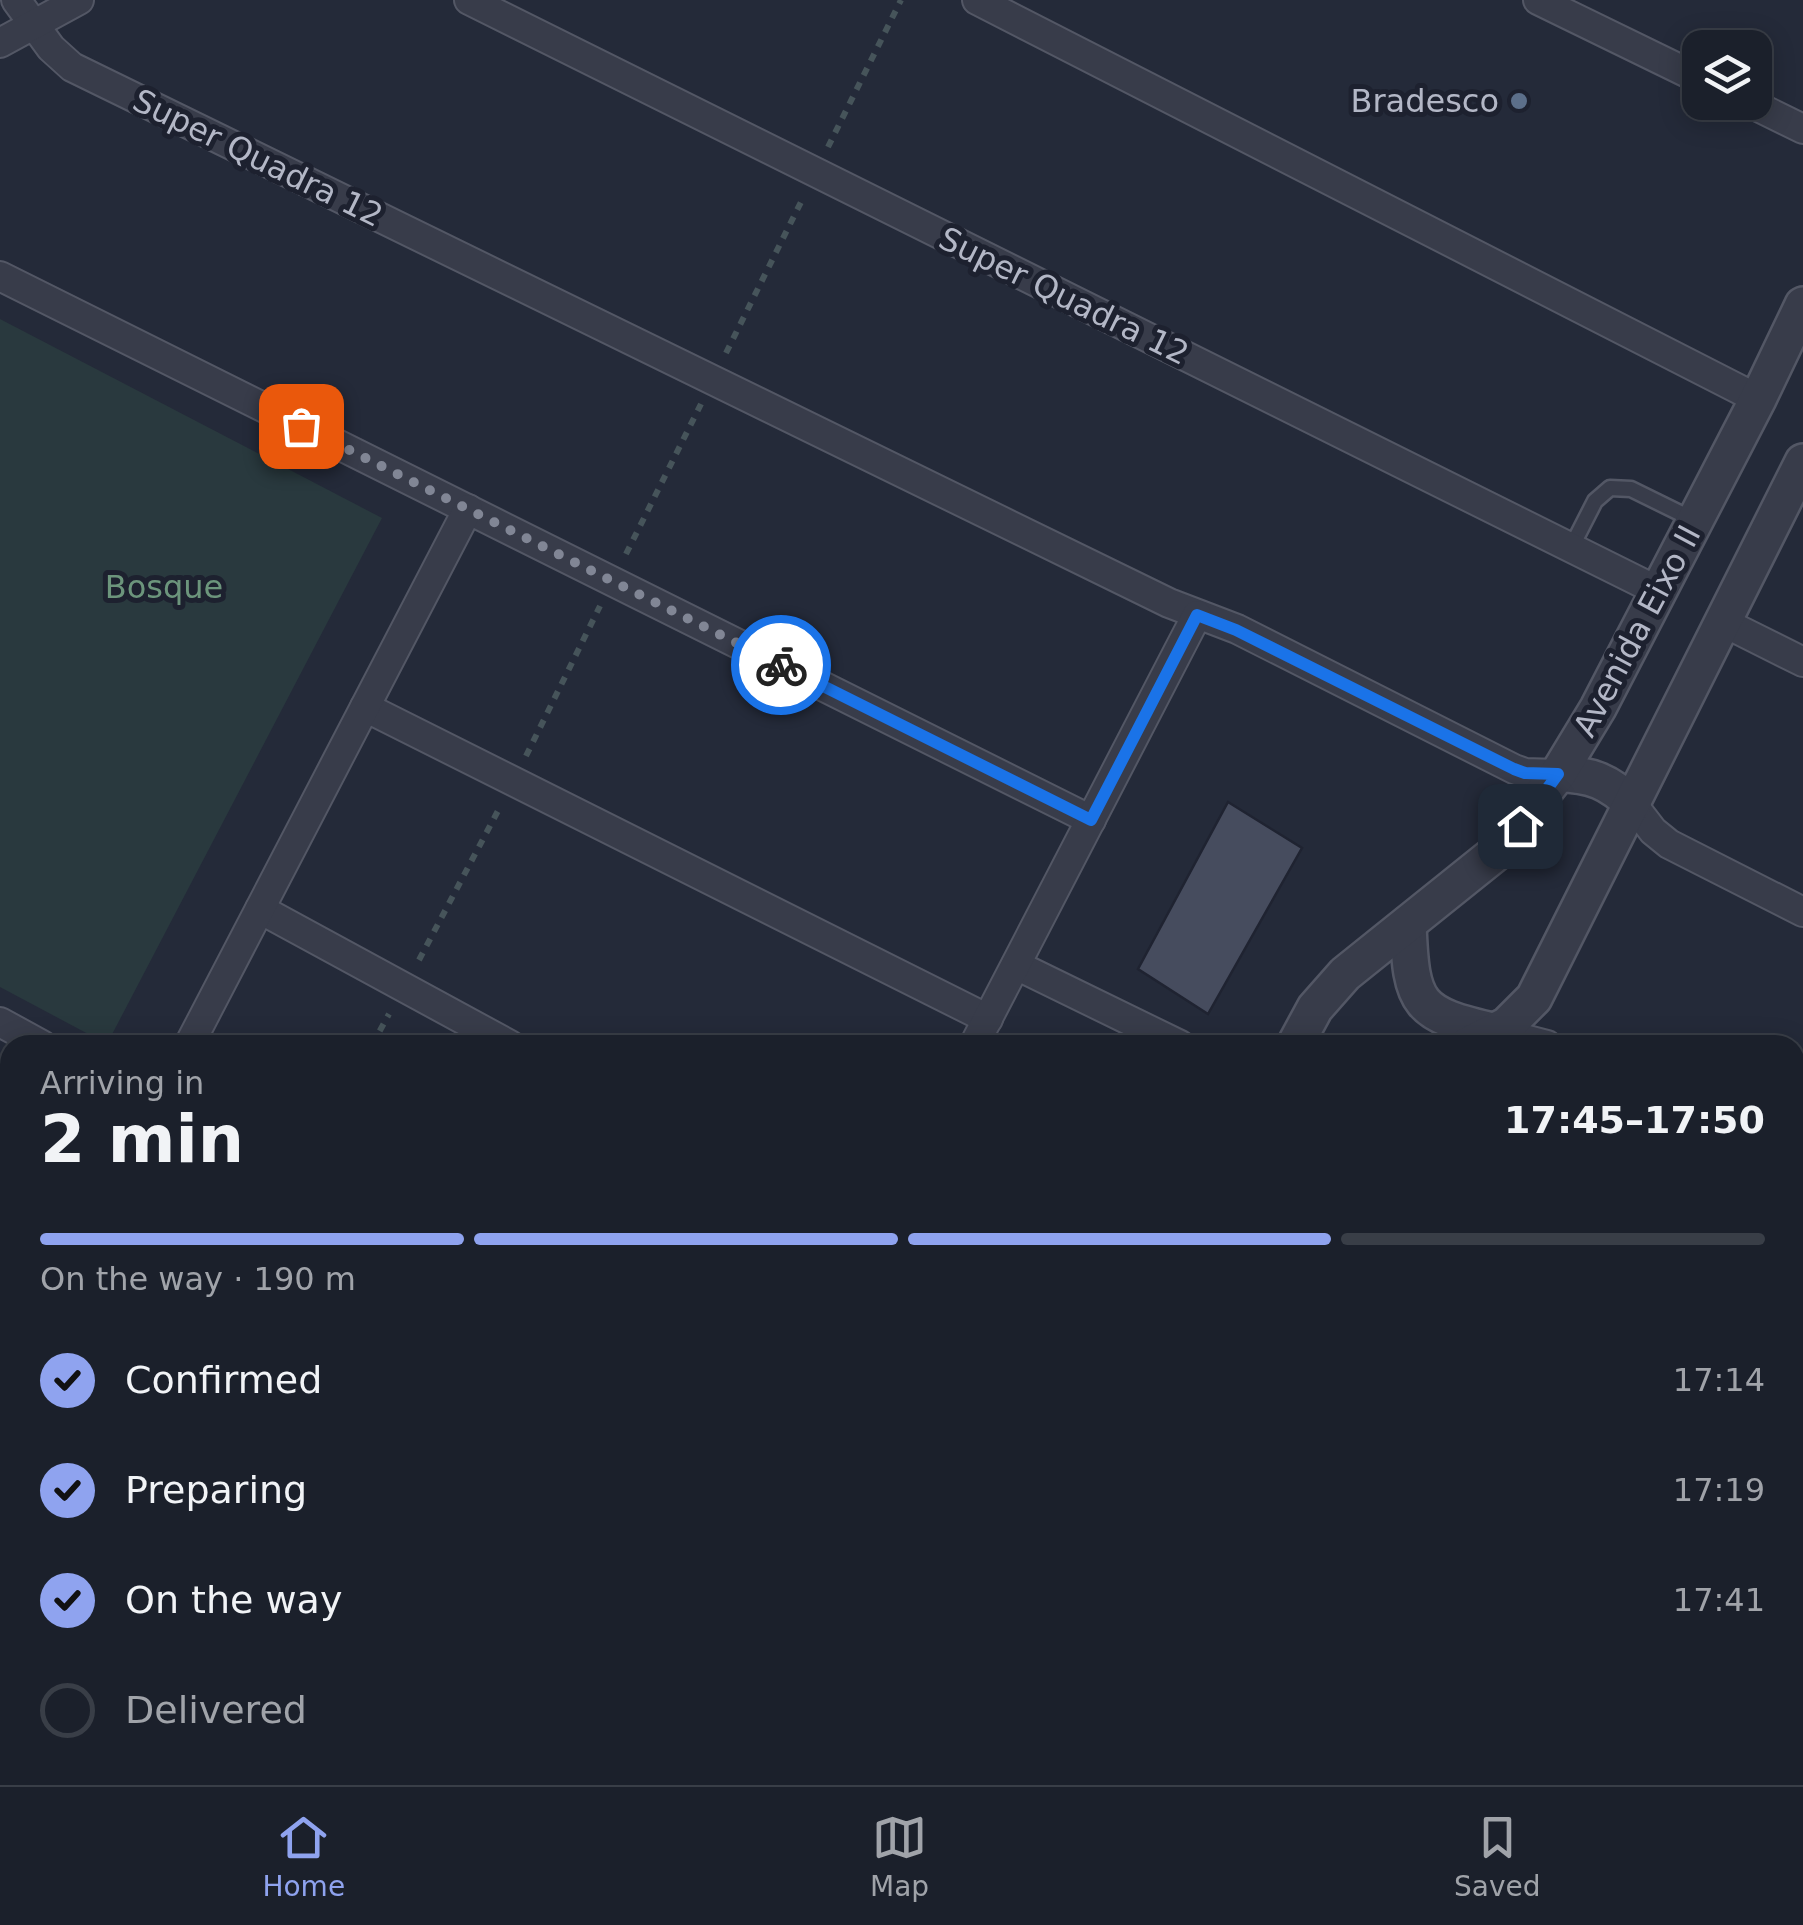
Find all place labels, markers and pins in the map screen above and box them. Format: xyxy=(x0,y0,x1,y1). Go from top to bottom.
place label: Bradesco xyxy=(1350,82,1499,120)
marker: Bradesco xyxy=(1508,90,1530,112)
pin xyxy=(259,384,344,469)
pin xyxy=(1478,784,1563,869)

